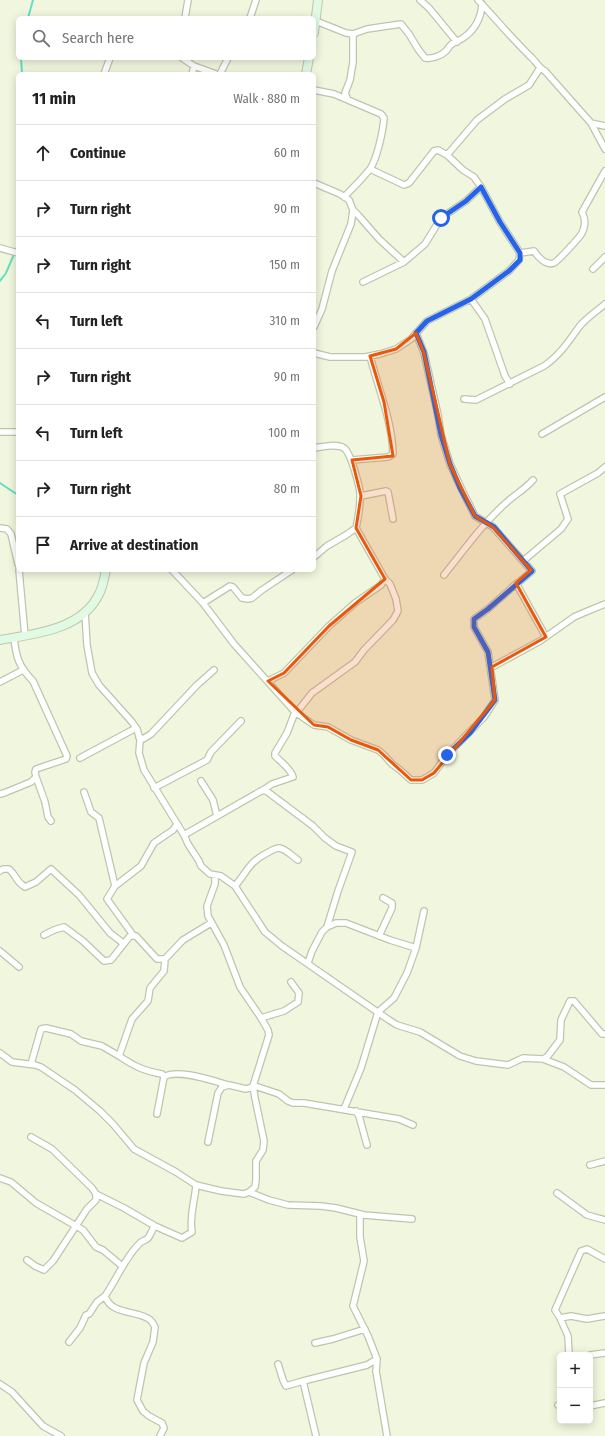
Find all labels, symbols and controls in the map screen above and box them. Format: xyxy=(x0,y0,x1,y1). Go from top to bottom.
search box xyxy=(16,16,316,60)
icon: search xyxy=(30,27,52,49)
text: Search here xyxy=(62,29,134,47)
text: 11 min xyxy=(32,88,76,109)
text: Walk · 880 m xyxy=(233,91,300,106)
icon: ahead xyxy=(32,142,54,164)
text: Continue xyxy=(70,144,126,162)
text: 60 m xyxy=(274,145,300,160)
icon: right xyxy=(32,198,54,220)
text: Turn right xyxy=(70,200,131,218)
text: 90 m xyxy=(274,201,300,216)
route start xyxy=(432,209,450,227)
icon: right xyxy=(32,254,54,276)
text: Turn right xyxy=(70,256,131,274)
text: 150 m xyxy=(269,257,300,272)
icon: left xyxy=(32,310,54,332)
text: Turn left xyxy=(70,312,123,330)
text: 310 m xyxy=(270,313,300,328)
icon: right xyxy=(32,366,54,388)
text: Turn right xyxy=(70,368,131,386)
text: 90 m xyxy=(274,369,300,384)
icon: left xyxy=(32,422,54,444)
text: Turn left xyxy=(70,424,123,442)
text: 100 m xyxy=(268,425,300,440)
icon: right xyxy=(32,478,54,500)
text: Turn right xyxy=(70,480,131,498)
text: 80 m xyxy=(274,481,300,496)
icon: arrive xyxy=(32,534,54,556)
text: Arrive at destination xyxy=(70,536,198,554)
route end xyxy=(438,746,456,764)
map controls xyxy=(557,1352,593,1424)
button: + xyxy=(557,1352,593,1388)
button: − xyxy=(557,1388,593,1424)

